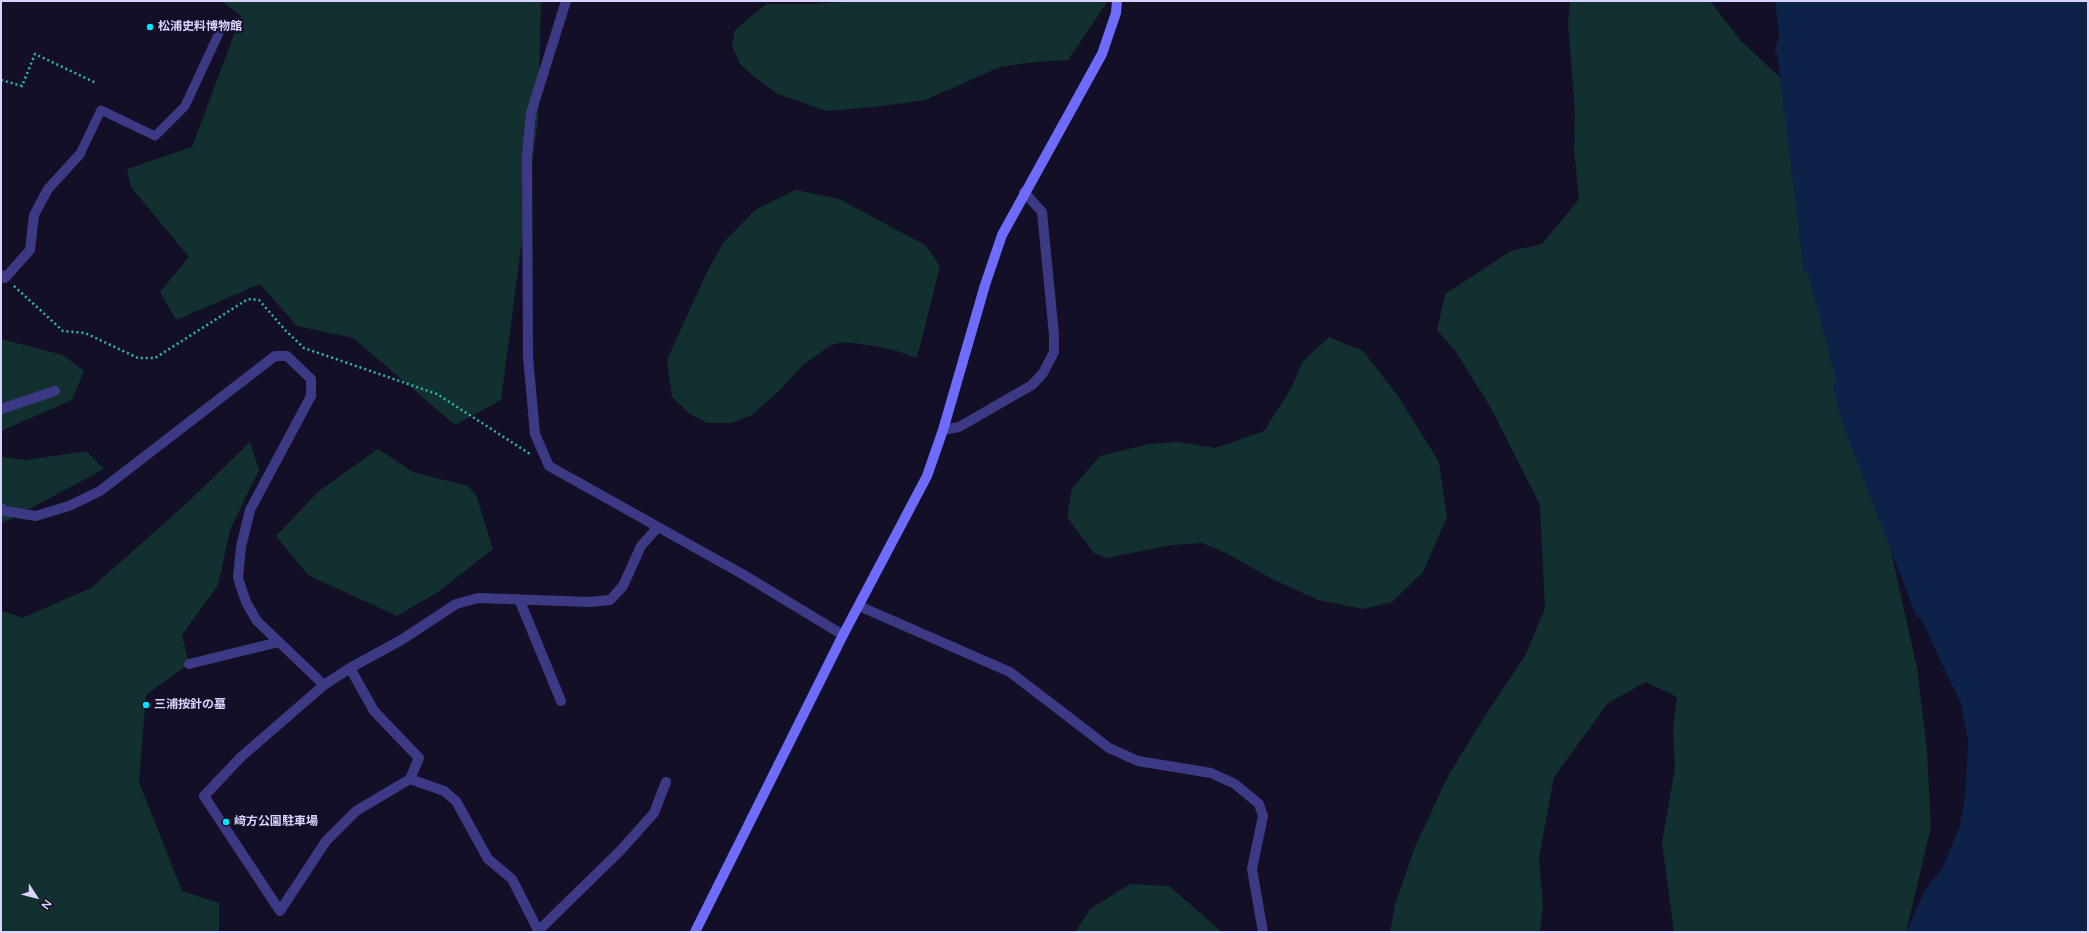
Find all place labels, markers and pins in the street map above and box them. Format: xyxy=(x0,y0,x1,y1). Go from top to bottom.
place label: 松浦史料博物館 xyxy=(158,20,242,34)
marker: 松浦史料博物館 xyxy=(145,22,155,32)
place label: 三浦按針の墓 xyxy=(154,698,226,712)
marker: 三浦按針の墓 xyxy=(141,700,151,710)
place label: 﨑方公園駐車場 xyxy=(234,815,318,829)
marker: 﨑方公園駐車場 xyxy=(221,817,231,827)

